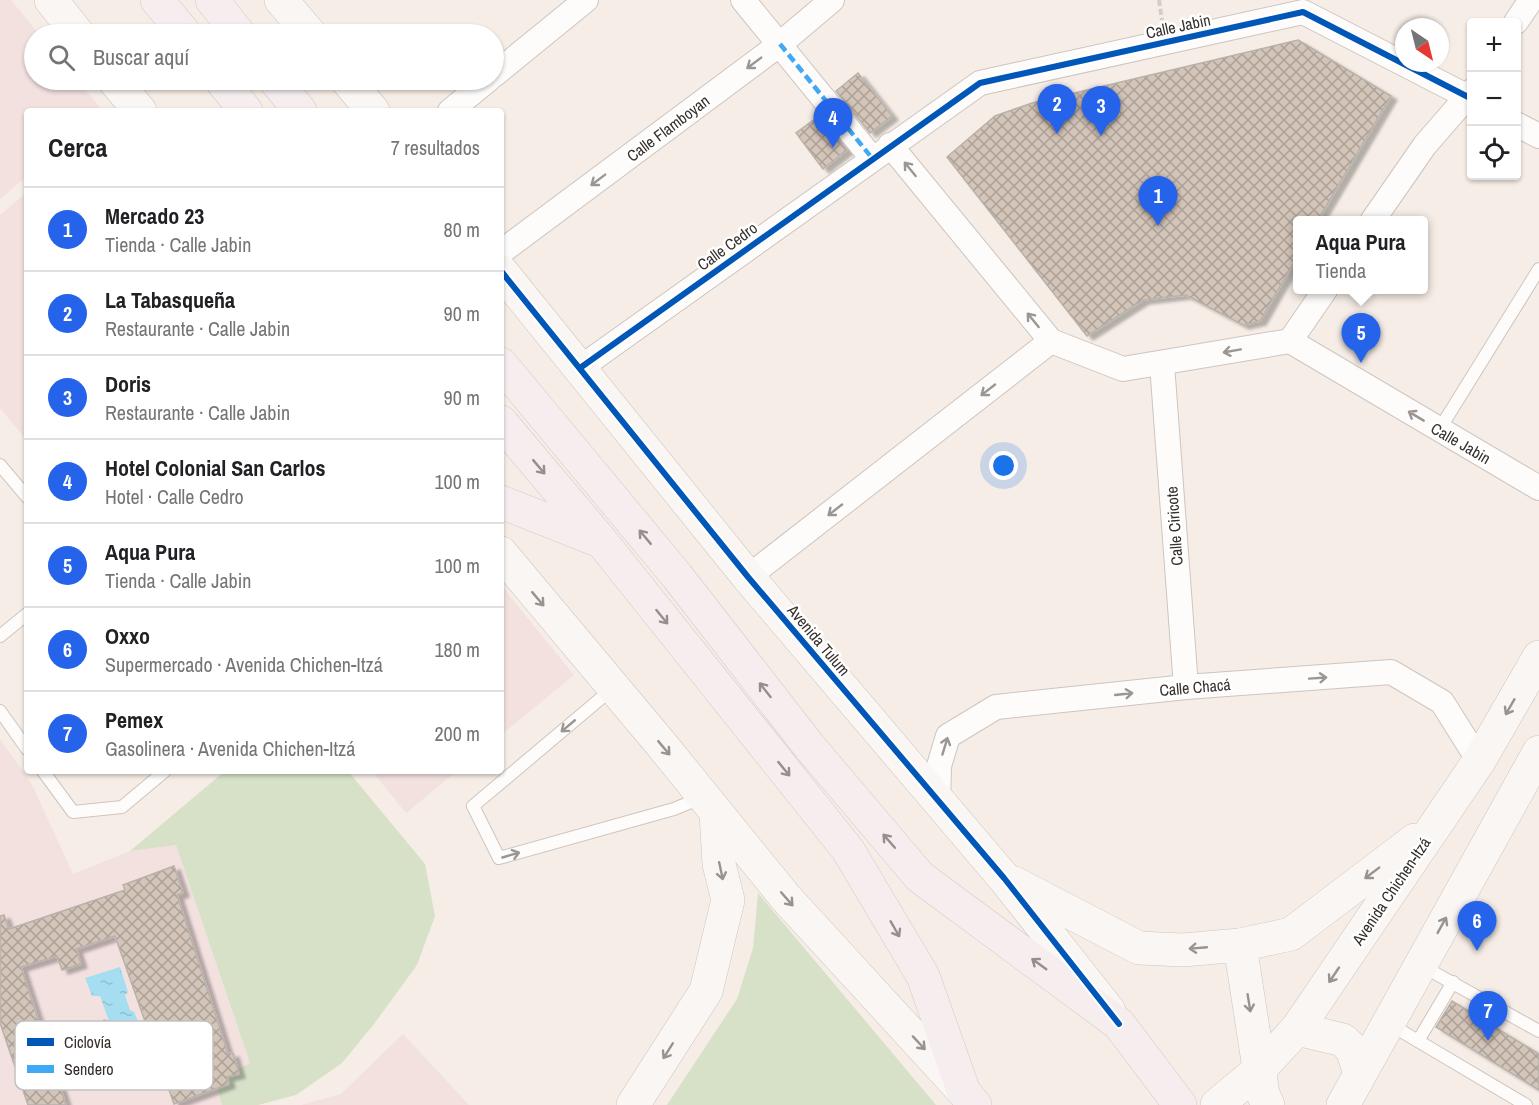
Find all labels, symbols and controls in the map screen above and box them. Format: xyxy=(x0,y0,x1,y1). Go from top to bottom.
street label: Calle Jabin xyxy=(1144,8,1212,44)
north arrow xyxy=(1395,18,1449,72)
map controls xyxy=(1467,18,1521,180)
button: + xyxy=(1467,18,1521,72)
search box xyxy=(24,24,504,90)
icon: search xyxy=(45,41,78,74)
text: Buscar aquí xyxy=(93,42,189,72)
one-way arrow xyxy=(746,57,762,70)
button: − xyxy=(1467,72,1521,126)
pin: 2 xyxy=(1038,84,1076,134)
pin: 3 xyxy=(1082,86,1120,136)
street label: Calle Flamboyan xyxy=(622,90,714,166)
pin: 4 xyxy=(814,98,852,148)
button: locate xyxy=(1467,126,1521,180)
text: Cerca xyxy=(48,130,107,165)
text: 7 resultados xyxy=(391,134,480,161)
one-way arrow xyxy=(903,161,916,177)
one-way arrow xyxy=(590,174,606,186)
pin: 1 xyxy=(1138,176,1178,226)
text: Mercado 23 xyxy=(105,201,204,231)
text: 1 xyxy=(63,216,72,243)
text: 80 m xyxy=(444,216,480,243)
popup xyxy=(1293,216,1428,294)
street label: Calle Cedro xyxy=(693,217,761,275)
text: Aqua Pura xyxy=(1315,227,1406,257)
text: Tienda · Calle Jabin xyxy=(105,231,251,258)
text: Tienda xyxy=(1315,257,1366,284)
text: La Tabasqueña xyxy=(105,285,235,315)
text: 2 xyxy=(63,300,72,327)
text: 90 m xyxy=(444,300,480,327)
one-way arrow xyxy=(1027,312,1040,328)
pin: 5 xyxy=(1342,314,1380,363)
text: Restaurante · Calle Jabin xyxy=(105,315,290,342)
one-way arrow xyxy=(1223,346,1243,357)
text: Doris xyxy=(105,369,151,399)
text: 3 xyxy=(63,384,72,411)
text: 90 m xyxy=(444,384,480,411)
one-way arrow xyxy=(981,384,997,397)
text: Restaurante · Calle Jabin xyxy=(105,399,290,426)
one-way arrow xyxy=(1408,410,1425,422)
street label: Calle Jabin xyxy=(1427,417,1495,469)
your location xyxy=(989,451,1018,480)
text: Hotel Colonial San Carlos xyxy=(105,453,326,483)
one-way arrow xyxy=(532,459,545,475)
text: 4 xyxy=(63,468,72,495)
text: 100 m xyxy=(434,468,480,495)
text: Hotel · Calle Cedro xyxy=(105,483,244,510)
street label: Calle Ciricote xyxy=(1160,486,1188,566)
one-way arrow xyxy=(827,504,843,517)
one-way arrow xyxy=(638,529,651,545)
text: Aqua Pura xyxy=(105,537,195,567)
text: 5 xyxy=(63,552,72,579)
text: 100 m xyxy=(434,552,480,579)
text: Tienda · Calle Jabin xyxy=(105,567,251,594)
one-way arrow xyxy=(532,590,545,606)
street label: Avenida Tulum xyxy=(782,599,855,680)
one-way arrow xyxy=(656,609,669,625)
text: Oxxo xyxy=(105,621,150,651)
text: 6 xyxy=(63,636,72,663)
text: 180 m xyxy=(434,636,480,663)
text: Supermercado · Avenida Chichen-Itzá xyxy=(105,651,383,678)
one-way arrow xyxy=(1308,672,1328,683)
street label: Calle Chacá xyxy=(1158,673,1232,701)
one-way arrow xyxy=(759,682,772,698)
one-way arrow xyxy=(1113,688,1133,699)
one-way arrow xyxy=(1504,698,1515,716)
text: Pemex xyxy=(105,705,163,735)
one-way arrow xyxy=(561,719,576,733)
text: 7 xyxy=(63,720,72,747)
text: 200 m xyxy=(434,720,480,747)
text: Gasolinera · Avenida Chichen-Itzá xyxy=(105,735,355,762)
one-way arrow xyxy=(940,737,951,756)
one-way arrow xyxy=(657,740,671,755)
one-way arrow xyxy=(778,761,791,777)
street label: Avenida Chichen-Itzá xyxy=(1346,832,1436,950)
one-way arrow xyxy=(882,834,896,849)
one-way arrow xyxy=(501,849,520,860)
one-way arrow xyxy=(716,861,728,880)
one-way arrow xyxy=(1364,867,1380,879)
one-way arrow xyxy=(780,891,794,906)
pin: 6 xyxy=(1458,902,1496,951)
one-way arrow xyxy=(1436,917,1448,934)
one-way arrow xyxy=(890,920,902,937)
one-way arrow xyxy=(1189,943,1209,954)
one-way arrow xyxy=(1031,958,1047,970)
one-way arrow xyxy=(1327,967,1340,984)
one-way arrow xyxy=(1244,992,1255,1012)
pin: 7 xyxy=(1468,992,1508,1041)
legend xyxy=(15,1021,213,1090)
text: Ciclovía xyxy=(64,1031,112,1053)
one-way arrow xyxy=(912,1035,926,1050)
one-way arrow xyxy=(662,1043,674,1059)
text: Sendero xyxy=(64,1058,114,1080)

